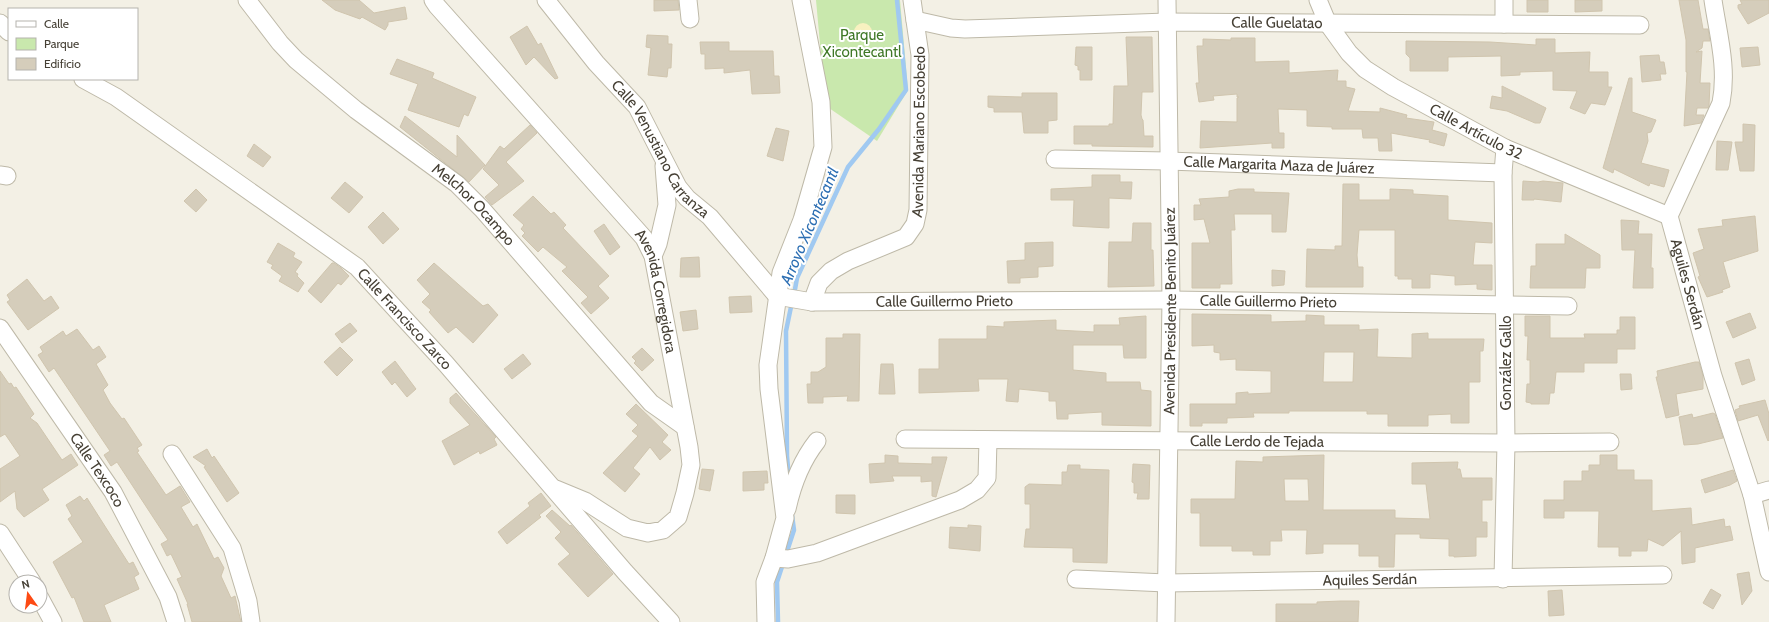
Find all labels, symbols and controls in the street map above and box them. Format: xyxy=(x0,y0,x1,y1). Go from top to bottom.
legend xyxy=(8,8,138,80)
street label: Calle Guelatao xyxy=(1231,13,1323,32)
text: Calle xyxy=(44,16,69,31)
park label: Parque Xicontecantl xyxy=(822,26,902,61)
text: Parque xyxy=(44,36,79,51)
street label: Avenida Mariano Escobedo xyxy=(908,45,929,219)
text: Edificio xyxy=(44,56,81,71)
street label: Calle Venustiano Carranza xyxy=(607,76,714,222)
street label: Calle Artículo 32 xyxy=(1426,100,1525,163)
street label: Calle Margarita Maza de Juárez xyxy=(1183,153,1375,177)
street label: Melchor Ocampo xyxy=(429,160,519,249)
water label: Arroyo Xicontecantl xyxy=(776,165,843,289)
street label: Avenida Presidente Benito Juárez xyxy=(1160,207,1180,415)
street label: Avenida Corregidora xyxy=(631,225,680,355)
street label: Aguiles Serdán xyxy=(1667,237,1709,332)
street label: Calle Francisco Zarco xyxy=(354,264,456,373)
street label: Calle Guillermo Prieto xyxy=(1200,291,1337,312)
street label: Calle Guillermo Prieto xyxy=(876,292,1013,311)
street label: González Gallo xyxy=(1497,315,1515,411)
street label: Calle Texcoco xyxy=(66,429,128,510)
street label: Calle Lerdo de Tejada xyxy=(1190,432,1325,451)
street label: Aquiles Serdán xyxy=(1323,570,1417,589)
north arrow xyxy=(8,574,48,614)
text: N xyxy=(20,577,31,592)

